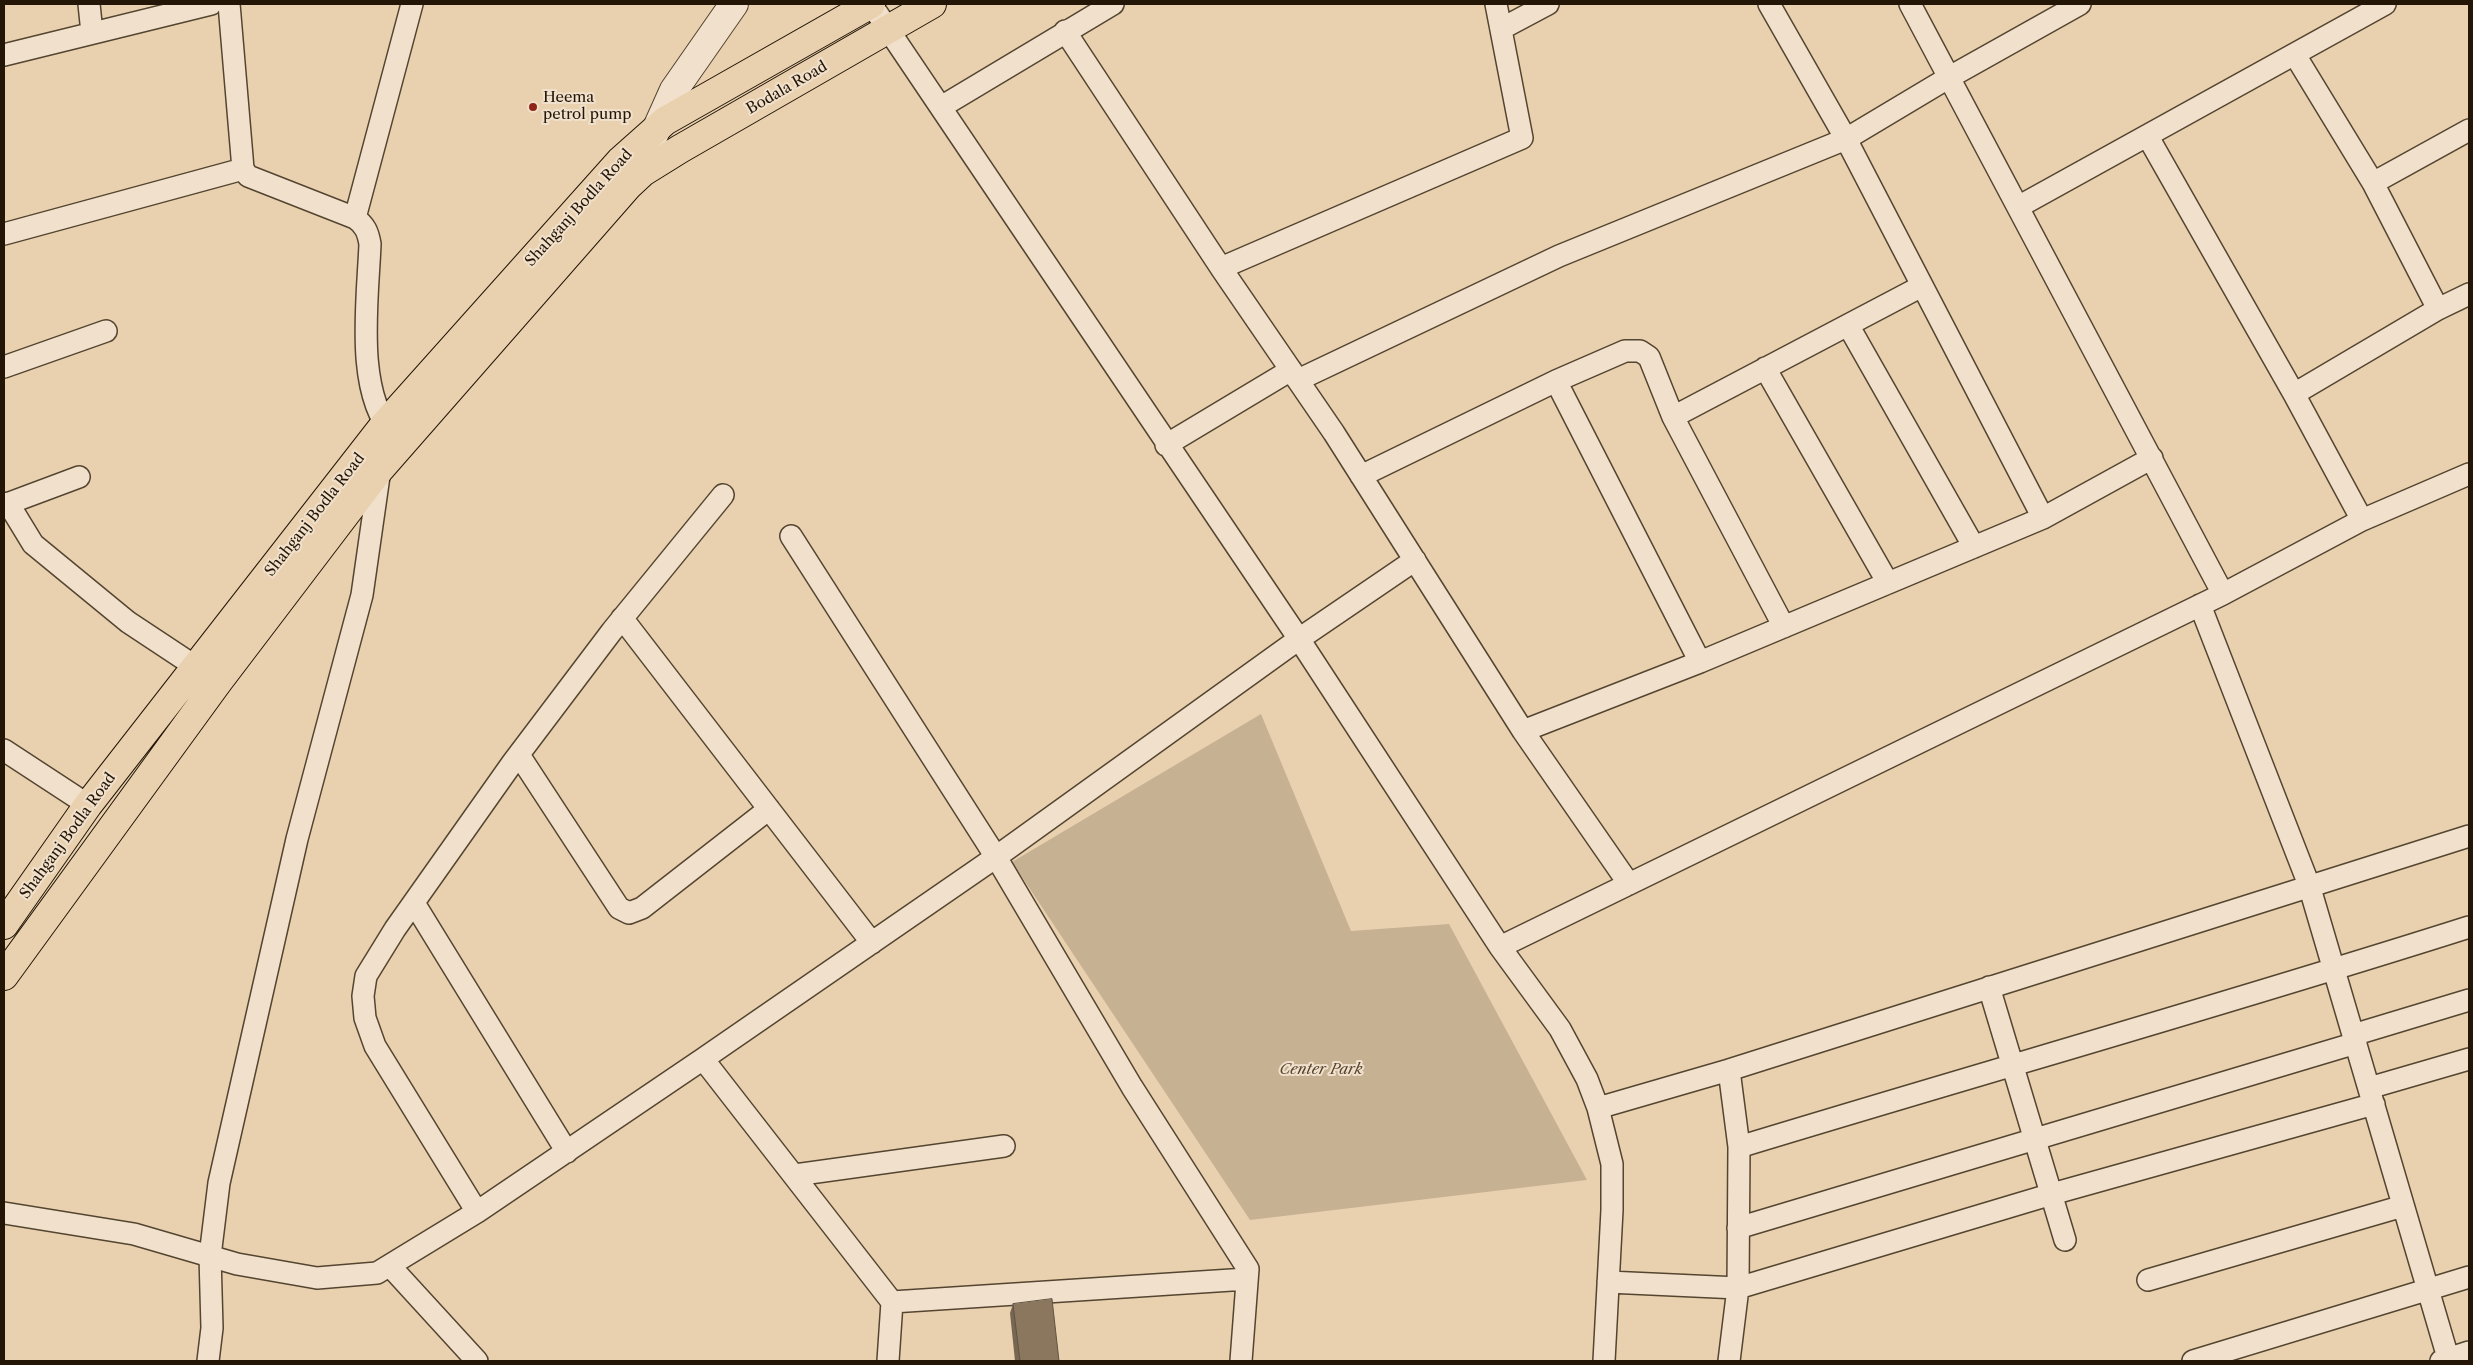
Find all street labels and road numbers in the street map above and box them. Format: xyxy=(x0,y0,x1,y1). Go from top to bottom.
street label: Bodala Road xyxy=(743,58,831,118)
street label: Shahganj Bodla Road xyxy=(522,146,636,270)
street label: Shahganj Bodla Road xyxy=(261,450,369,580)
street label: Shahganj Bodla Road xyxy=(16,769,120,903)

